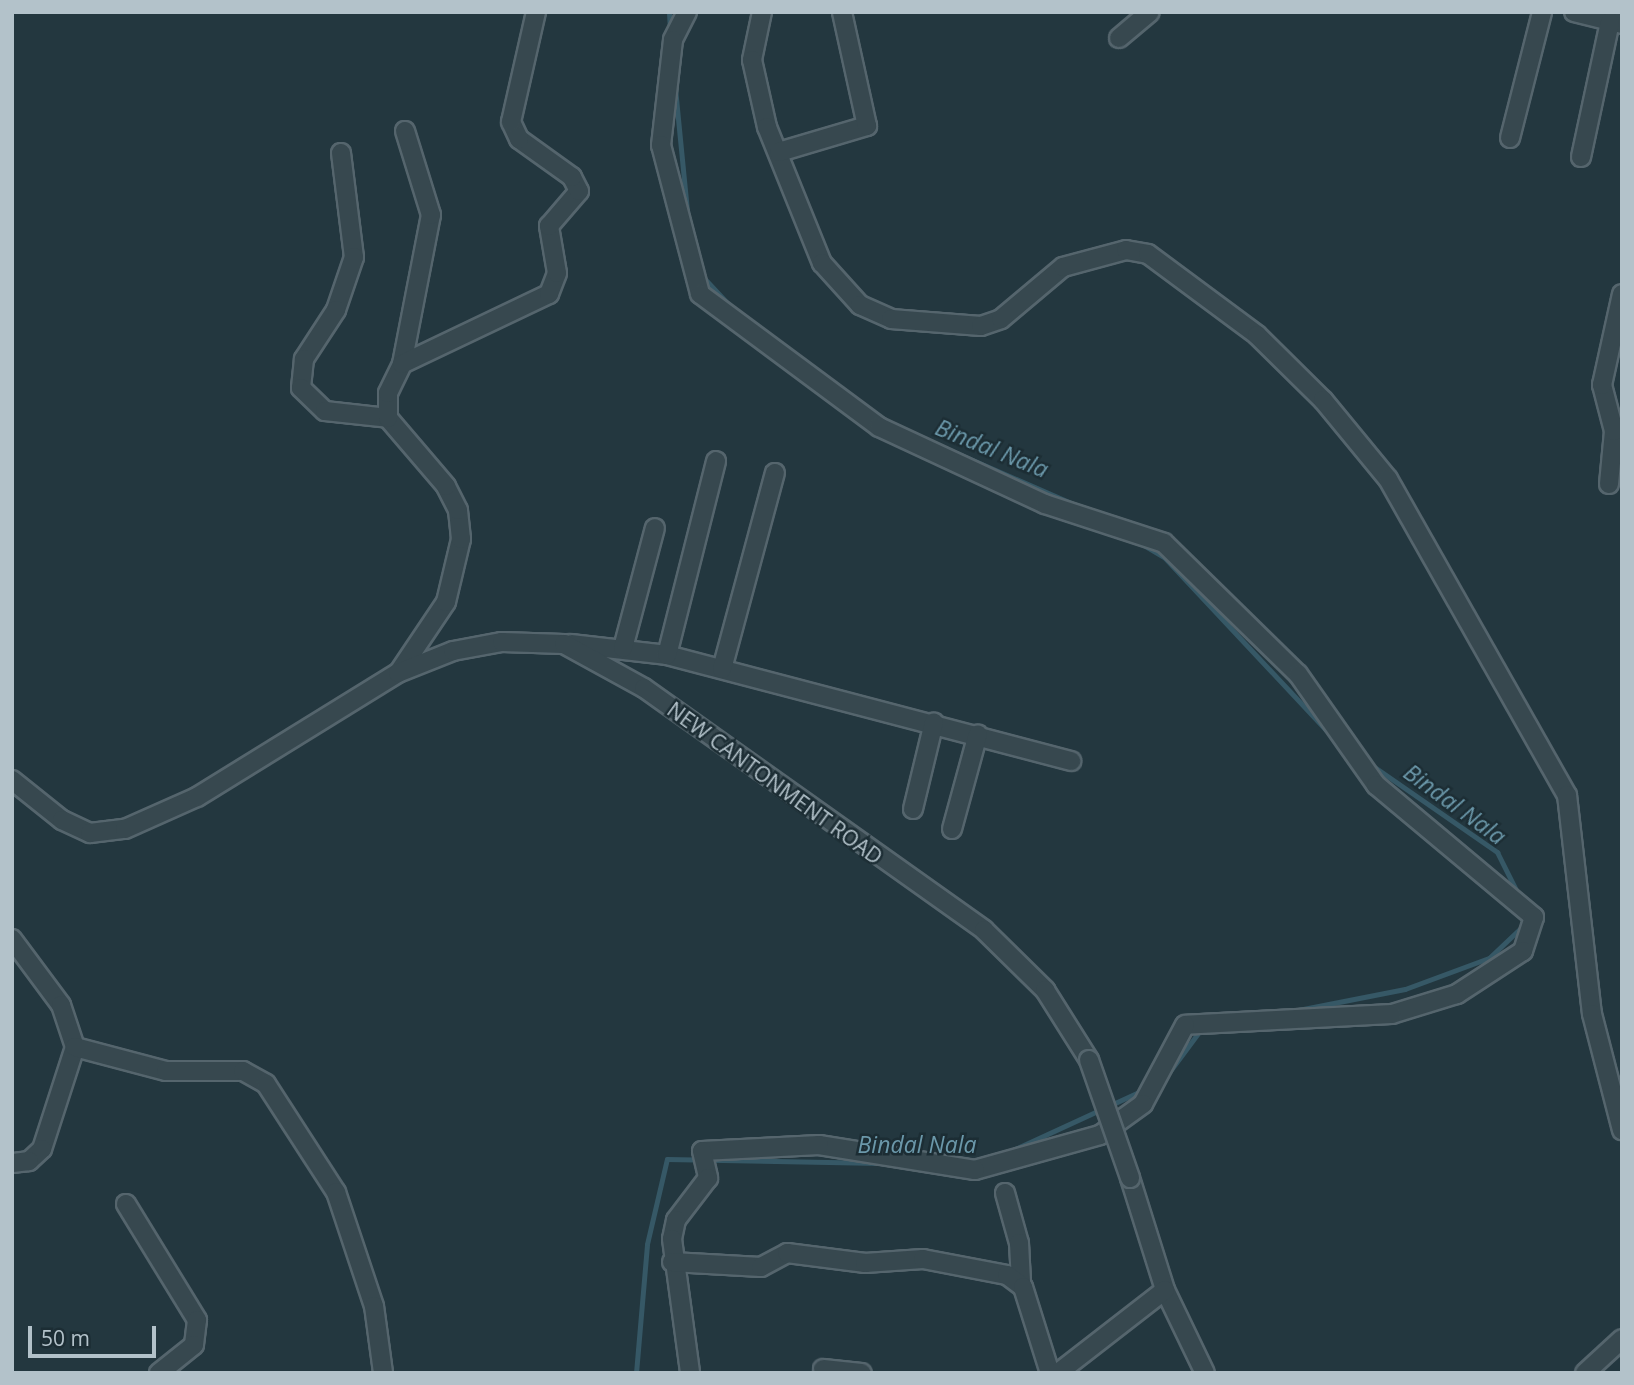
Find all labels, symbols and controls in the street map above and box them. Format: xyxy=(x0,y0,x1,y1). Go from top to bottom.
water label: Bindal Nala xyxy=(932,413,1052,483)
street label: NEW CANTONMENT ROAD xyxy=(663,697,887,869)
water label: Bindal Nala xyxy=(1399,758,1511,850)
water label: Bindal Nala xyxy=(858,1130,976,1158)
scale bar xyxy=(32,1312,159,1356)
text: 50 m xyxy=(41,1324,90,1352)

